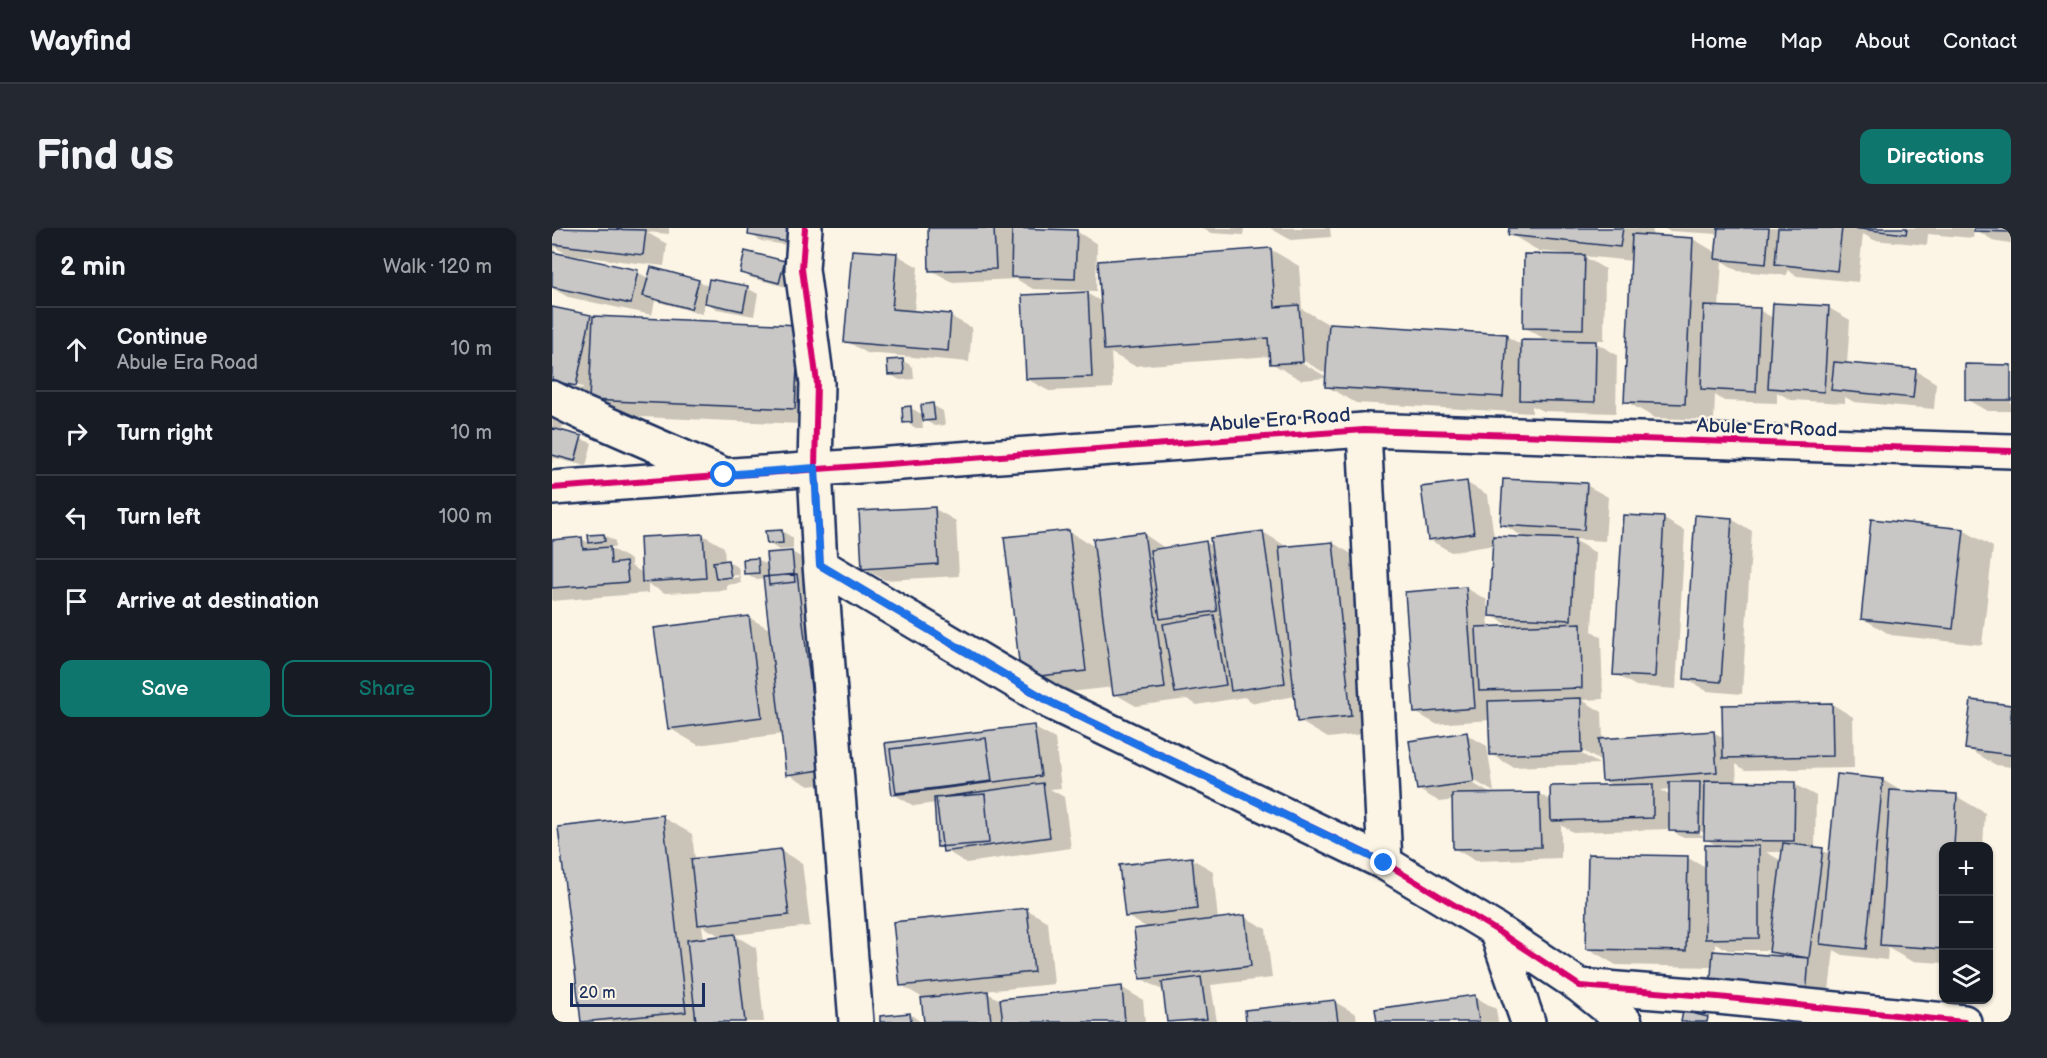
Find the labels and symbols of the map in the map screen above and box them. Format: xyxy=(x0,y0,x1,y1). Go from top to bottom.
street label: Abule Era Road xyxy=(1209,403,1351,437)
street label: Abule Era Road xyxy=(1696,414,1838,442)
route start xyxy=(710,461,736,487)
route end xyxy=(1370,849,1396,875)
scale bar xyxy=(570,980,705,1008)

